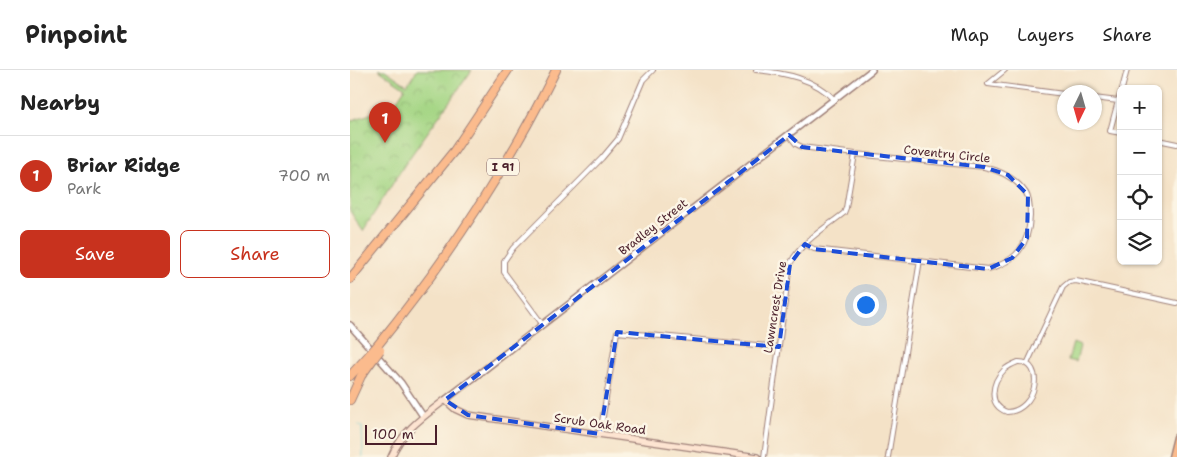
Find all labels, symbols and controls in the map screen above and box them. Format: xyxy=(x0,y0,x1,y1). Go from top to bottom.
text: Pinpoint xyxy=(25,19,127,51)
text: Map xyxy=(951,23,989,47)
text: Layers xyxy=(1017,23,1074,47)
text: Share xyxy=(1102,23,1152,47)
north arrow xyxy=(1057,85,1102,130)
map controls xyxy=(1117,85,1162,265)
button: + xyxy=(1117,85,1162,130)
text: Nearby xyxy=(20,89,100,117)
pin: 1 xyxy=(369,102,401,143)
button: − xyxy=(1117,130,1162,175)
street label: Coventry Circle xyxy=(903,141,991,167)
text: Briar Ridge xyxy=(67,153,180,178)
road number: I 91 xyxy=(487,158,519,175)
text: 1 xyxy=(32,165,40,186)
text: 700 m xyxy=(278,165,330,186)
button: locate xyxy=(1117,175,1162,220)
text: Park xyxy=(67,178,101,199)
street label: Bradley Street xyxy=(615,195,691,259)
button: layers xyxy=(1117,220,1162,265)
button: Save xyxy=(20,230,170,278)
button: Share xyxy=(180,230,330,278)
street label: Lawncrest Drive xyxy=(760,260,790,354)
your location xyxy=(853,292,879,318)
street label: Scrub Oak Road xyxy=(553,410,647,438)
scale bar xyxy=(365,422,438,445)
text: 100 m xyxy=(372,425,414,443)

